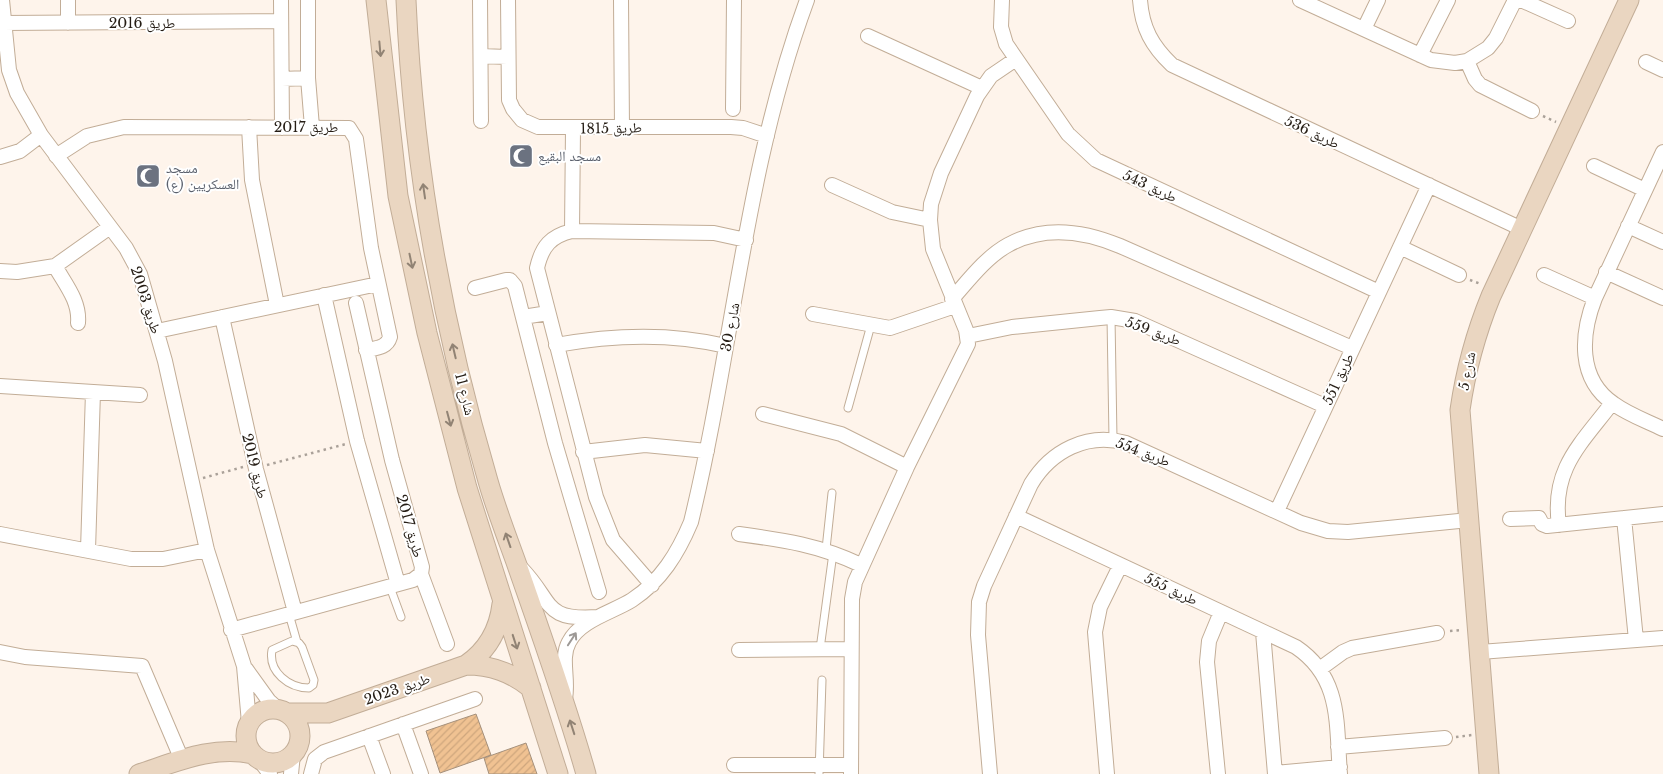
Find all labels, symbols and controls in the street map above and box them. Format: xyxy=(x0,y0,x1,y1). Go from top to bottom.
street label: طريق 2016 xyxy=(109,14,175,33)
one-way arrow xyxy=(375,40,385,56)
street label: طريق 536 xyxy=(1281,112,1342,153)
street label: طريق 2017 xyxy=(274,118,338,137)
street label: طريق 1815 xyxy=(580,118,642,139)
mosque icon: مسجد البقيع xyxy=(508,143,534,169)
place label: مسجد البقيع xyxy=(538,147,601,166)
place label: مسجد العسكريين (ع) xyxy=(166,159,239,194)
mosque icon: مسجد العسكريين (ع) xyxy=(135,163,161,189)
street label: طريق 543 xyxy=(1120,166,1180,207)
one-way arrow xyxy=(419,183,429,199)
one-way arrow xyxy=(407,253,416,269)
street label: طريق 2003 xyxy=(126,264,165,336)
street label: شارع 30 xyxy=(716,301,745,353)
street label: طريق 559 xyxy=(1123,313,1183,350)
one-way arrow xyxy=(449,343,458,359)
street label: طريق 551 xyxy=(1318,350,1359,408)
street label: شارع 5 xyxy=(1454,350,1480,392)
street label: شارع 11 xyxy=(450,371,479,417)
one-way arrow xyxy=(445,411,454,427)
street label: طريق 2019 xyxy=(237,432,272,501)
street label: طريق 554 xyxy=(1113,433,1173,472)
street label: طريق 2017 xyxy=(391,492,428,560)
one-way arrow xyxy=(503,533,512,549)
street label: طريق 555 xyxy=(1141,569,1200,610)
one-way arrow xyxy=(567,632,577,646)
one-way arrow xyxy=(511,634,520,649)
street label: طريق 2023 xyxy=(362,669,433,710)
one-way arrow xyxy=(567,720,577,736)

